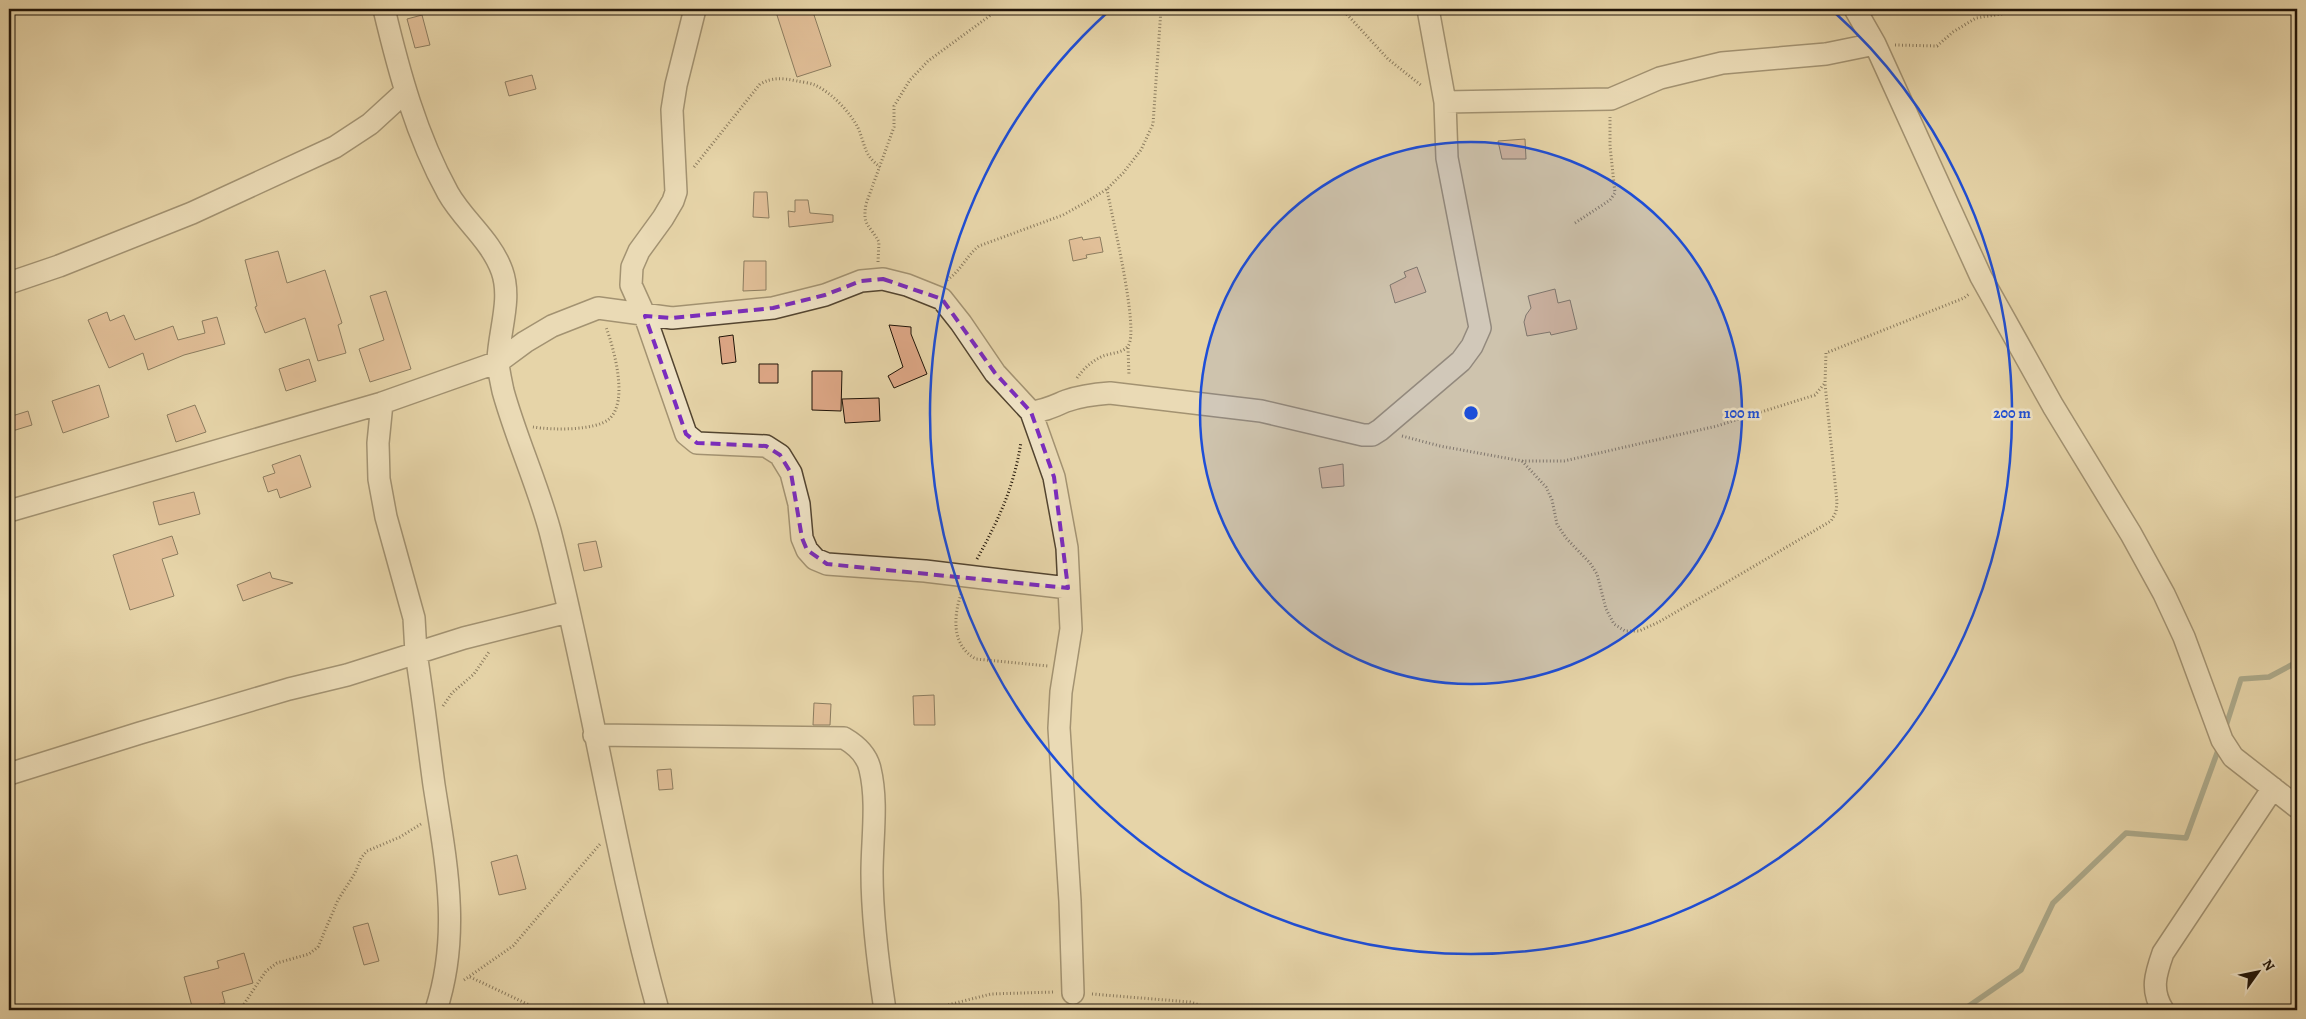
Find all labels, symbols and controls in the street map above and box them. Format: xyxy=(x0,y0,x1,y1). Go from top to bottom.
text: 100 m xyxy=(1724,403,1760,423)
text: 200 m xyxy=(1993,403,2031,423)
centre of rings xyxy=(1462,404,1480,422)
north arrow xyxy=(2234,946,2284,996)
text: N xyxy=(2258,956,2279,975)

